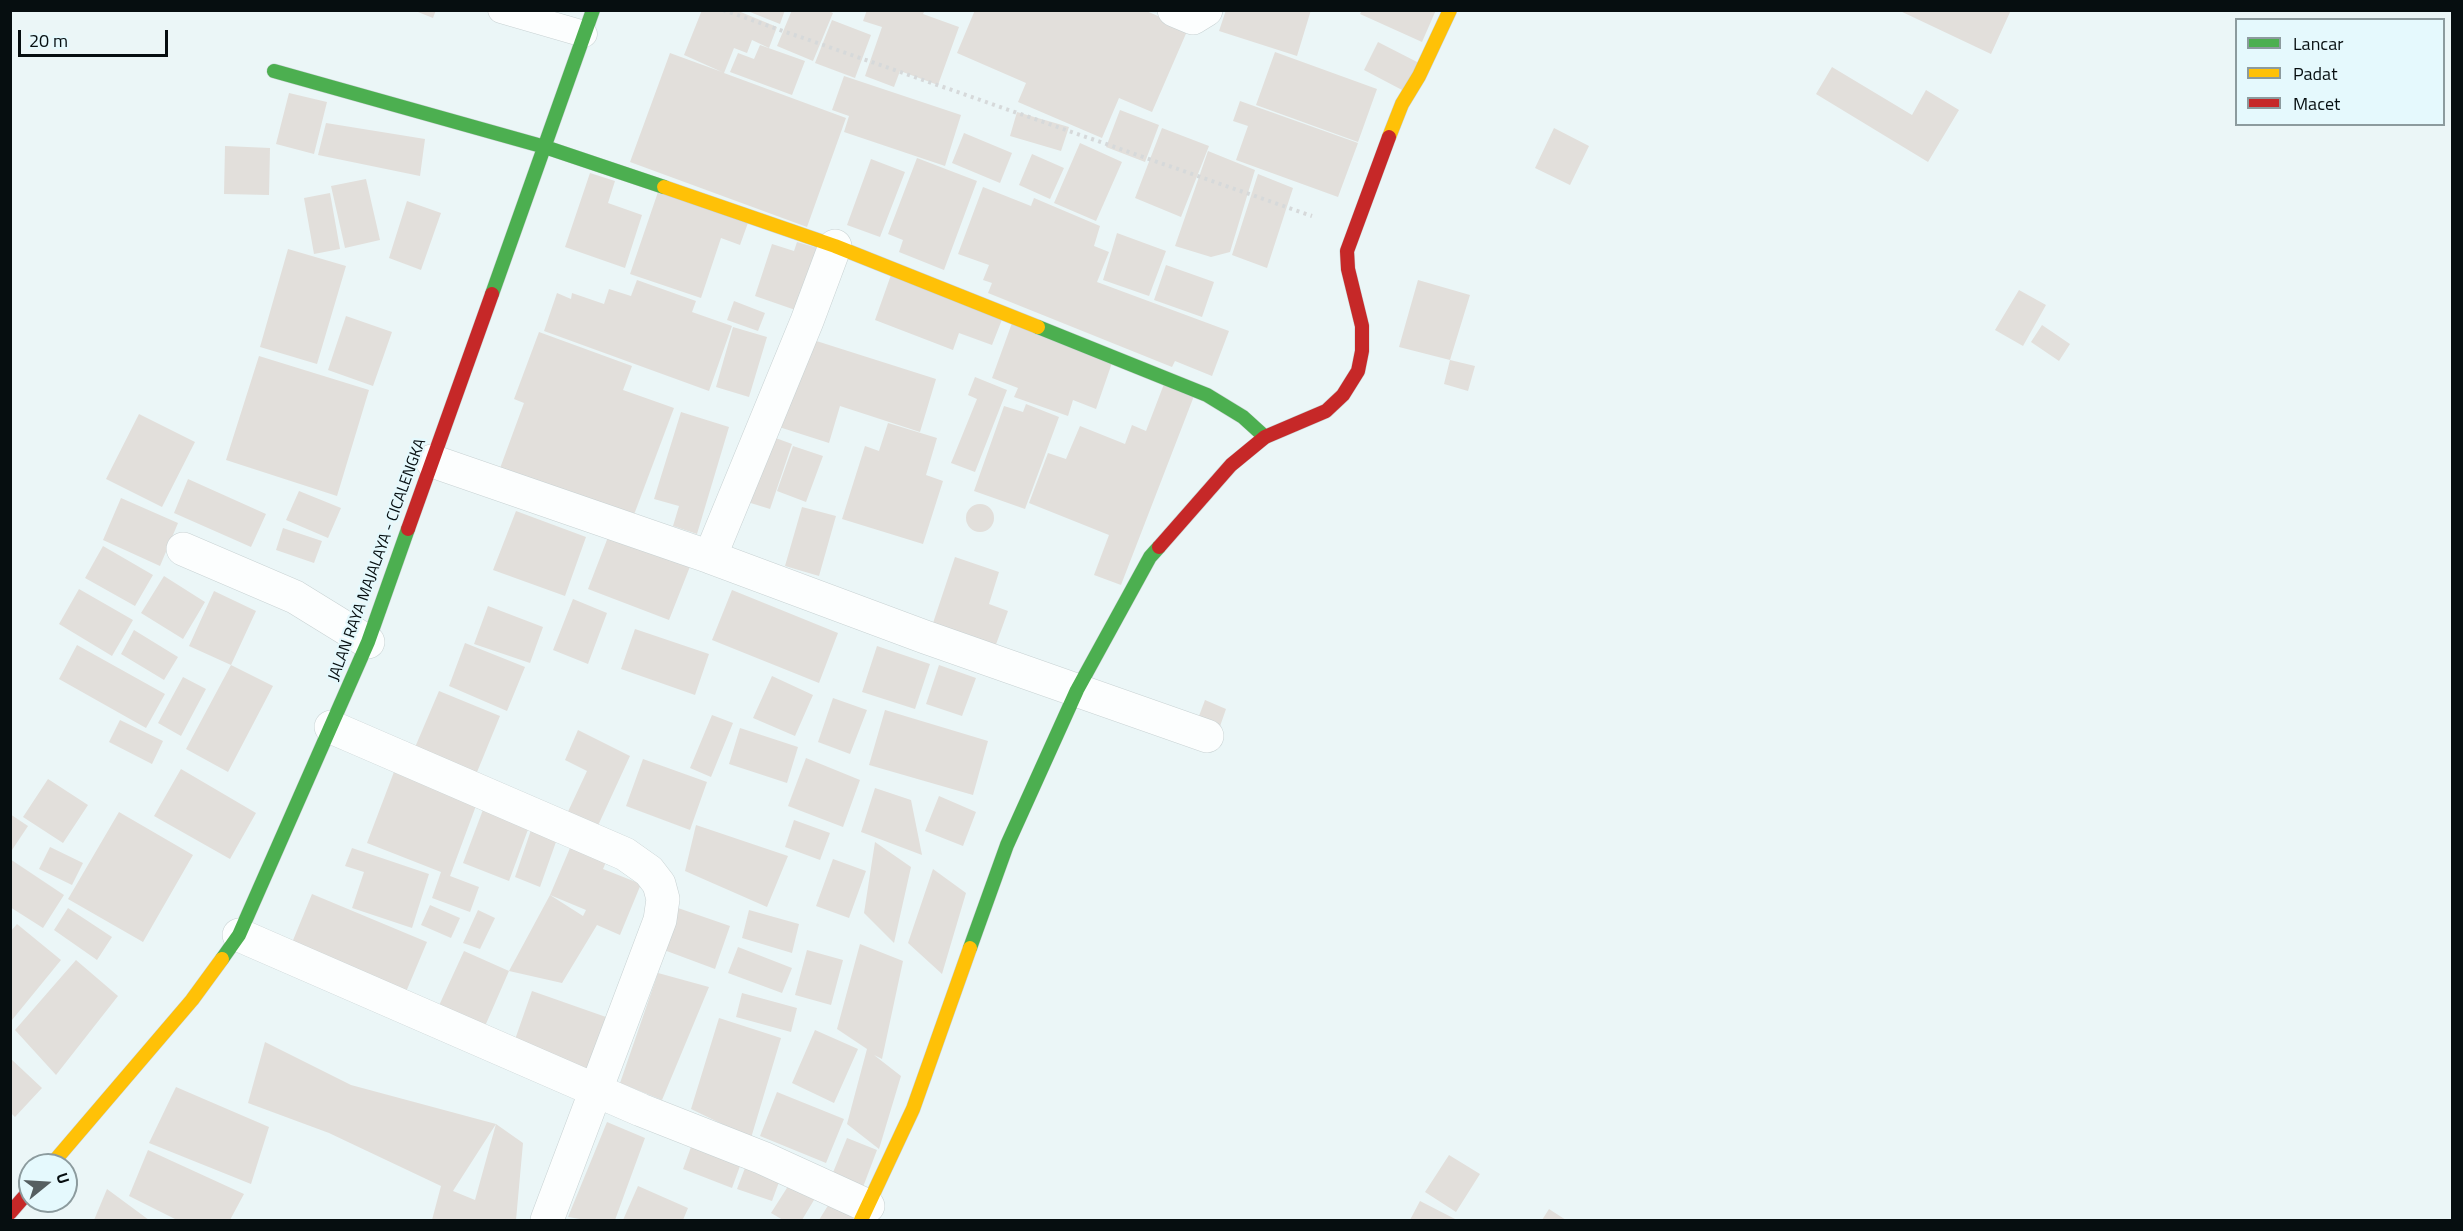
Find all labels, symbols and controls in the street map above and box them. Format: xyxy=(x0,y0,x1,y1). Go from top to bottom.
scale bar xyxy=(21,18,171,56)
legend xyxy=(2235,18,2445,126)
text: 20 m xyxy=(29,27,68,54)
text: Lancar xyxy=(2293,30,2343,57)
text: Padat xyxy=(2293,60,2337,87)
text: Macet xyxy=(2293,90,2340,117)
street label: JALAN RAYA MAJALAYA - CICALENGKA xyxy=(325,436,431,684)
north arrow xyxy=(18,1153,78,1213)
text: U xyxy=(50,1169,76,1187)

